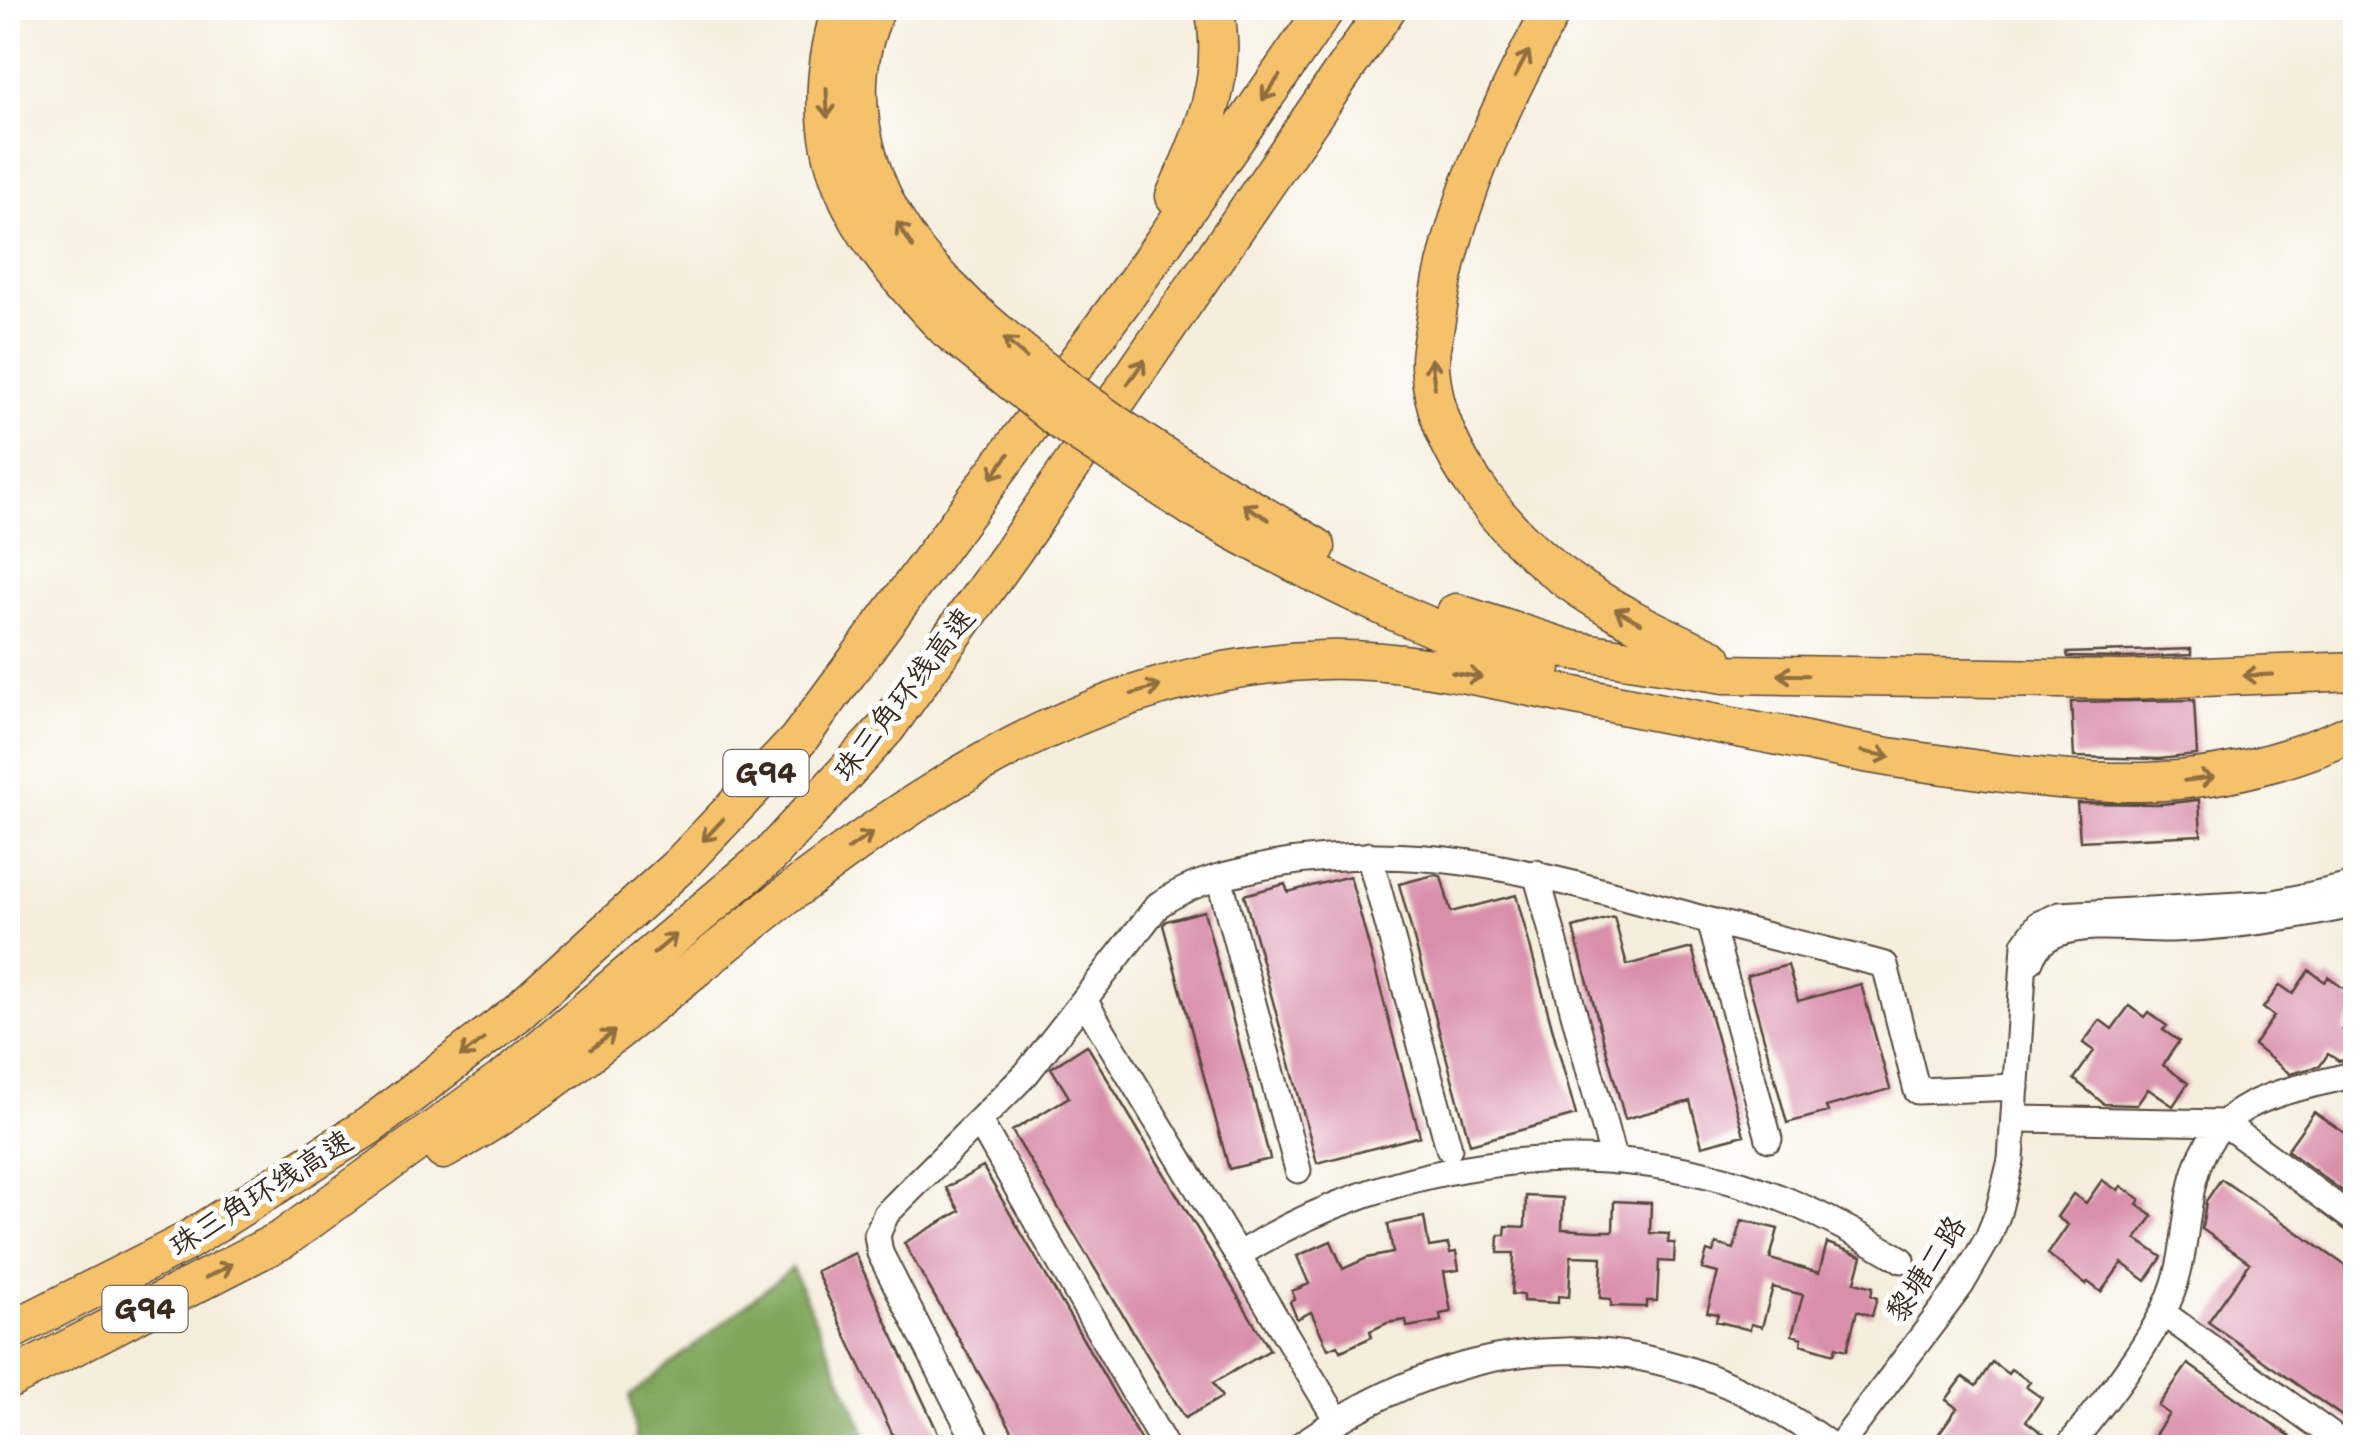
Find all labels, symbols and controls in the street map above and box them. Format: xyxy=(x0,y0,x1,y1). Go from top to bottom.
one-way arrow xyxy=(1513,50,1532,80)
one-way arrow xyxy=(1261,73,1282,101)
one-way arrow xyxy=(818,87,837,119)
one-way arrow xyxy=(895,221,915,250)
one-way arrow xyxy=(1003,338,1029,360)
one-way arrow xyxy=(1423,357,1442,390)
one-way arrow xyxy=(1125,359,1146,386)
one-way arrow xyxy=(990,452,1011,479)
one-way arrow xyxy=(1242,501,1271,521)
street label: 珠三角环线高速 xyxy=(823,598,984,789)
one-way arrow xyxy=(1614,605,1643,625)
one-way arrow xyxy=(1450,666,1483,684)
one-way arrow xyxy=(1778,666,1810,684)
one-way arrow xyxy=(2243,666,2275,685)
one-way arrow xyxy=(1130,680,1161,698)
one-way arrow xyxy=(1860,746,1892,765)
road number: G94 xyxy=(724,750,808,796)
one-way arrow xyxy=(2182,769,2215,787)
one-way arrow xyxy=(701,818,725,842)
one-way arrow xyxy=(846,831,873,852)
one-way arrow xyxy=(651,933,677,955)
one-way arrow xyxy=(589,1030,616,1051)
one-way arrow xyxy=(459,1037,486,1058)
street label: 珠三角环线高速 xyxy=(161,1120,361,1266)
street label: 黎塘二路 xyxy=(1876,1207,1975,1330)
one-way arrow xyxy=(203,1261,233,1280)
road number: G94 xyxy=(102,1286,188,1332)

